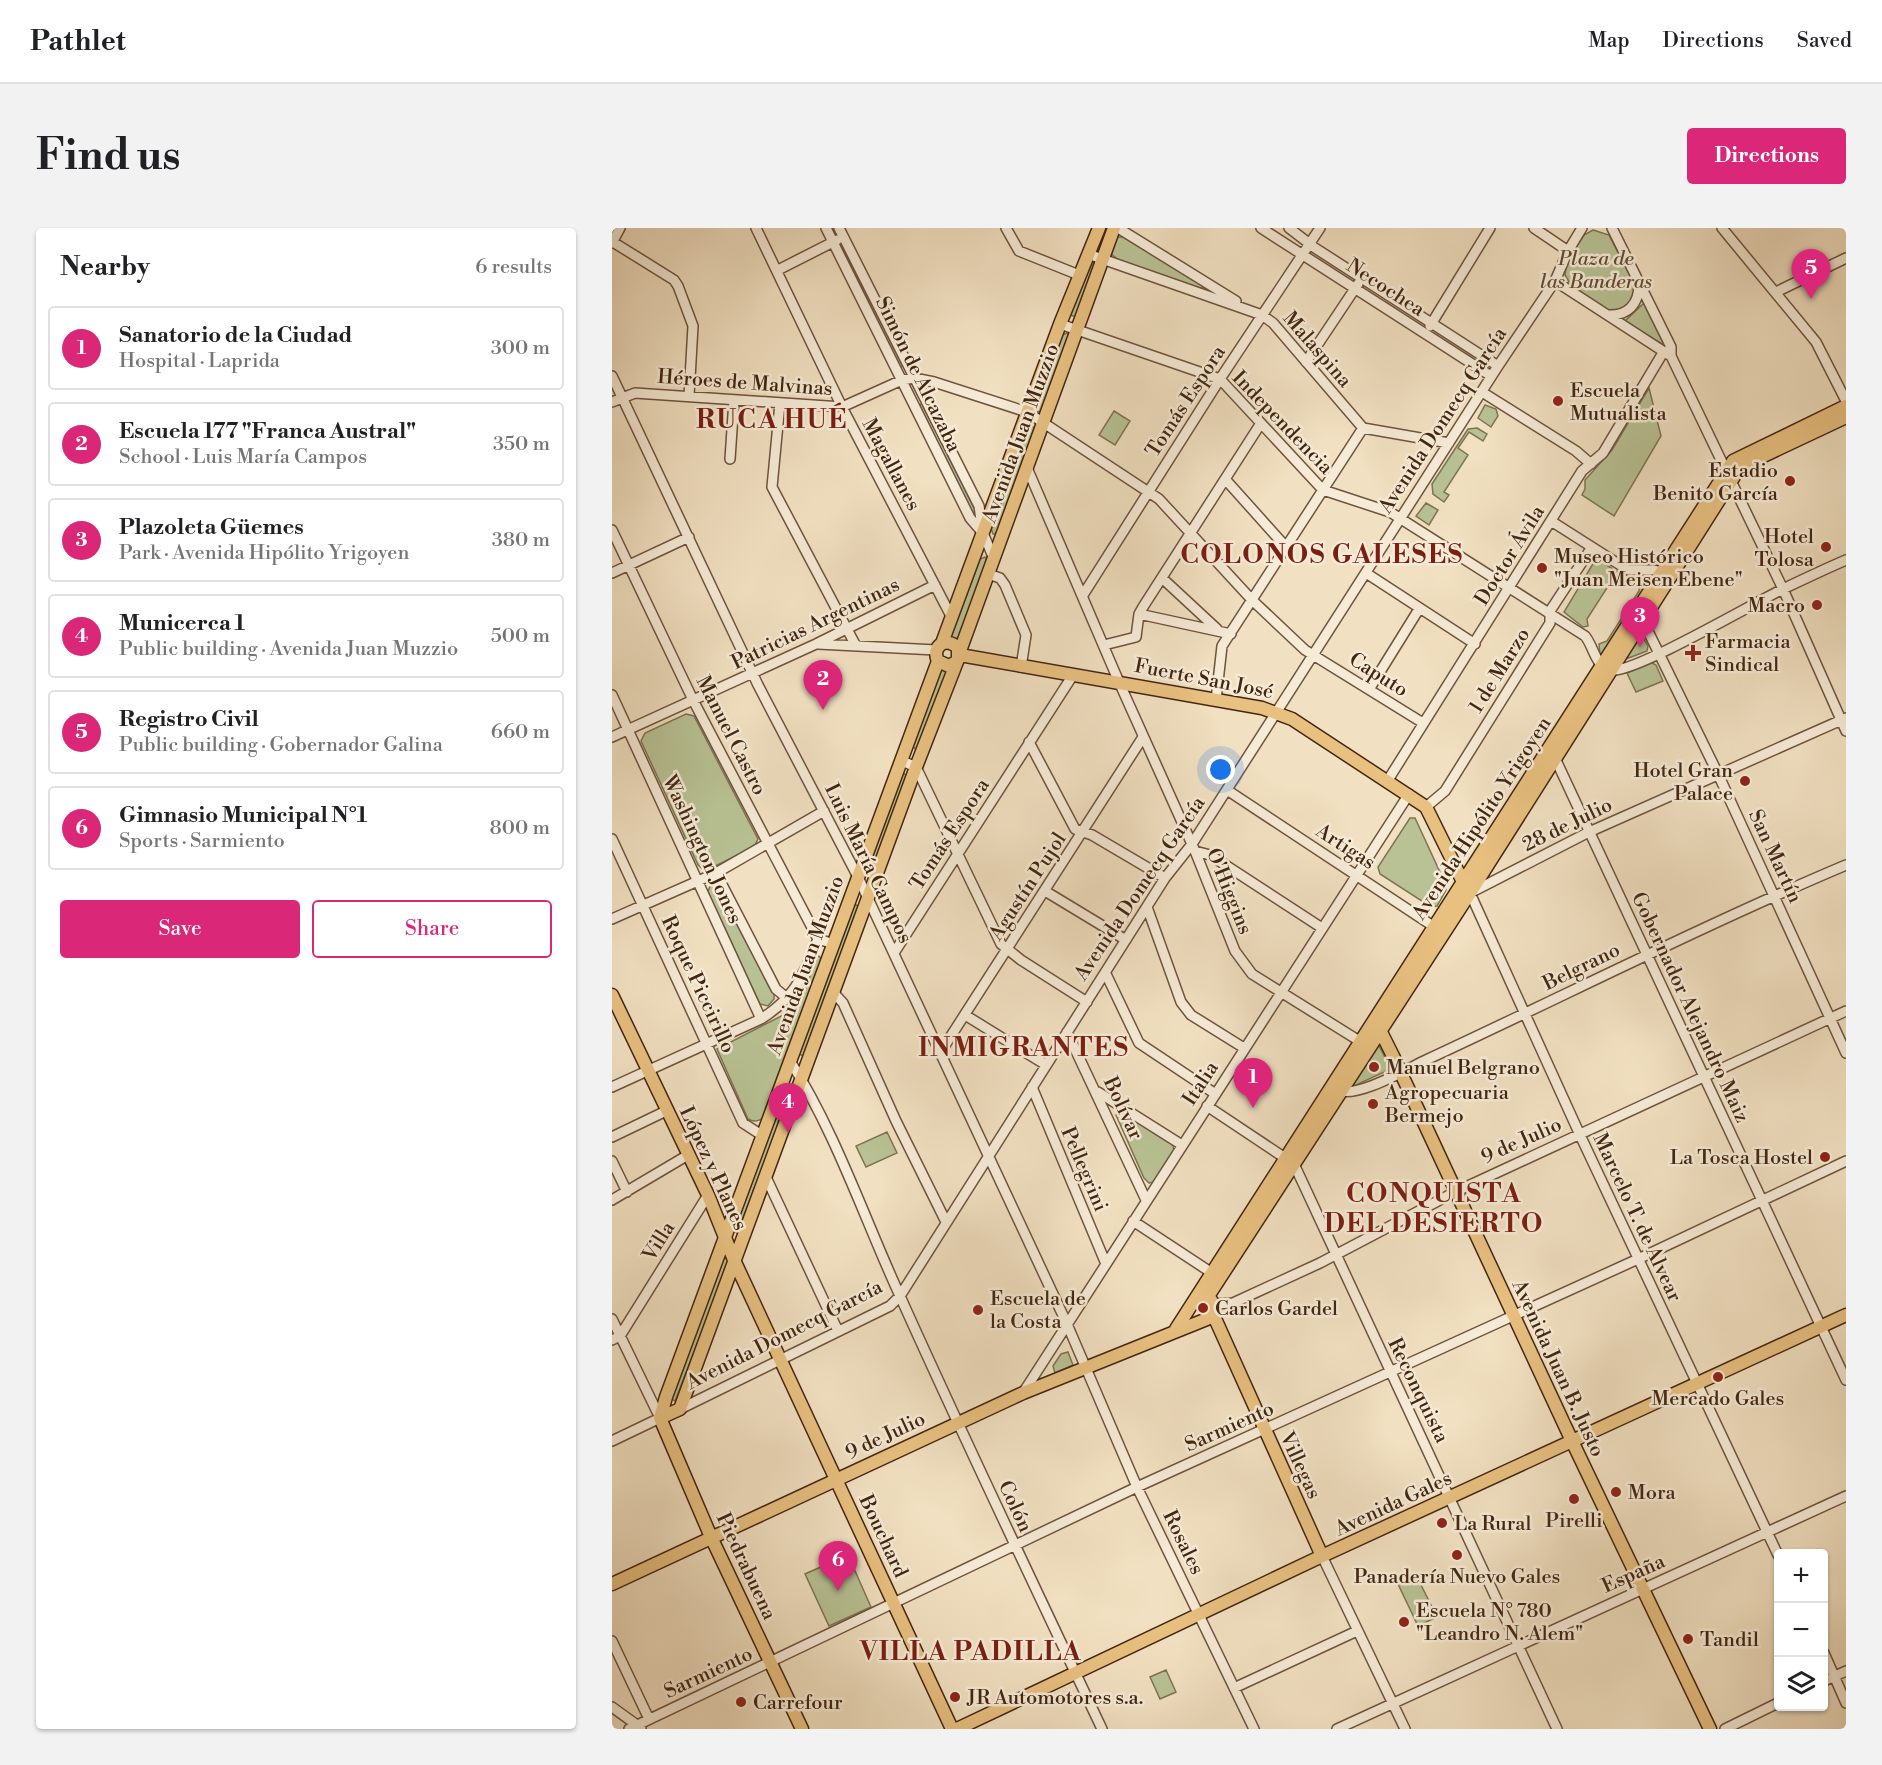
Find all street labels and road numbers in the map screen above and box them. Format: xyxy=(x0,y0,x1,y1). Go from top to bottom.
street label: Necochea xyxy=(1341,254,1430,323)
street label: Simón de Alcazaba xyxy=(869,293,966,457)
street label: Malaspina xyxy=(1277,307,1357,394)
street label: Avenida Domecq García xyxy=(1373,322,1513,519)
street label: Avenida Juan Muzzio xyxy=(977,340,1065,527)
street label: Tomás Espora xyxy=(1141,341,1232,462)
street label: Héroes de Malvinas xyxy=(656,365,833,402)
street label: Independencia xyxy=(1226,366,1338,481)
street label: Magallanes xyxy=(856,414,925,515)
street label: Doctor Ávila xyxy=(1469,500,1551,610)
street label: Patricias Argentinas xyxy=(727,573,904,676)
street label: 1 de Marzo xyxy=(1464,624,1536,718)
street label: Caputo xyxy=(1344,647,1412,703)
street label: Fuerte San José xyxy=(1132,654,1275,705)
street label: Manuel Castro xyxy=(690,672,771,800)
street label: Avenida Hipólito Yrigoyen xyxy=(1407,712,1557,926)
street label: Washington Jones xyxy=(656,770,747,928)
street label: Tomás Espora xyxy=(905,774,996,895)
street label: Luis María Campos xyxy=(818,780,917,948)
street label: Avenida Domecq García xyxy=(1069,791,1212,987)
street label: 28 de Julio xyxy=(1519,793,1617,858)
street label: San Martín xyxy=(1742,806,1807,907)
street label: Artigas xyxy=(1310,818,1380,876)
street label: Agustín Pujol xyxy=(984,828,1072,946)
street label: O'Higgins xyxy=(1200,845,1257,938)
street label: Avenida Juan Muzzio xyxy=(762,872,850,1059)
street label: Gobernador Alejandro Maiz xyxy=(1625,888,1754,1127)
street label: Roque Piccirillo xyxy=(655,912,740,1057)
street label: Belgrano xyxy=(1538,938,1624,997)
street label: Italia xyxy=(1178,1056,1225,1111)
street label: Bolívar xyxy=(1097,1072,1148,1144)
street label: López y Planes xyxy=(673,1103,752,1235)
street label: 9 de Julio xyxy=(1477,1113,1566,1170)
street label: Pellegrini xyxy=(1055,1124,1113,1216)
street label: Marcelo T. de Alvear xyxy=(1587,1129,1687,1306)
street label: Villa xyxy=(637,1217,681,1267)
street label: Avenida Domecq García xyxy=(681,1275,888,1396)
street label: Avenida Juan B. Justo xyxy=(1505,1275,1610,1461)
street label: Reconquista xyxy=(1381,1334,1454,1448)
street label: Sarmiento xyxy=(1181,1397,1278,1458)
street label: 9 de Julio xyxy=(842,1407,930,1466)
street label: Villegas xyxy=(1273,1427,1326,1503)
street label: Avenida Gales xyxy=(1330,1466,1456,1543)
street label: Colón xyxy=(992,1477,1037,1536)
street label: Bouchard xyxy=(852,1490,913,1583)
street label: Rosales xyxy=(1156,1506,1209,1579)
street label: Piedrabuena xyxy=(710,1509,782,1625)
street label: España xyxy=(1598,1549,1670,1599)
street label: Sarmiento xyxy=(660,1642,757,1705)

